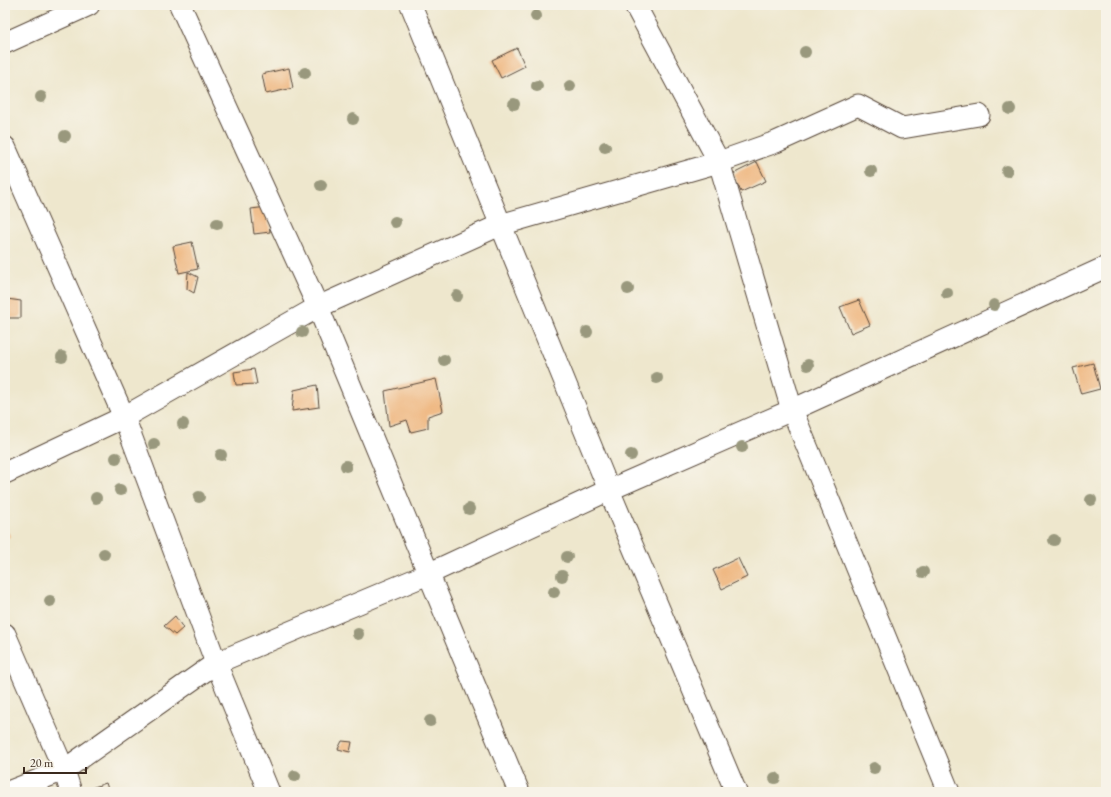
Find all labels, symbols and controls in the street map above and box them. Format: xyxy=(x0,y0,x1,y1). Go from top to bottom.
scale bar xyxy=(24,749,86,775)
text: 20 m xyxy=(30,755,54,771)

